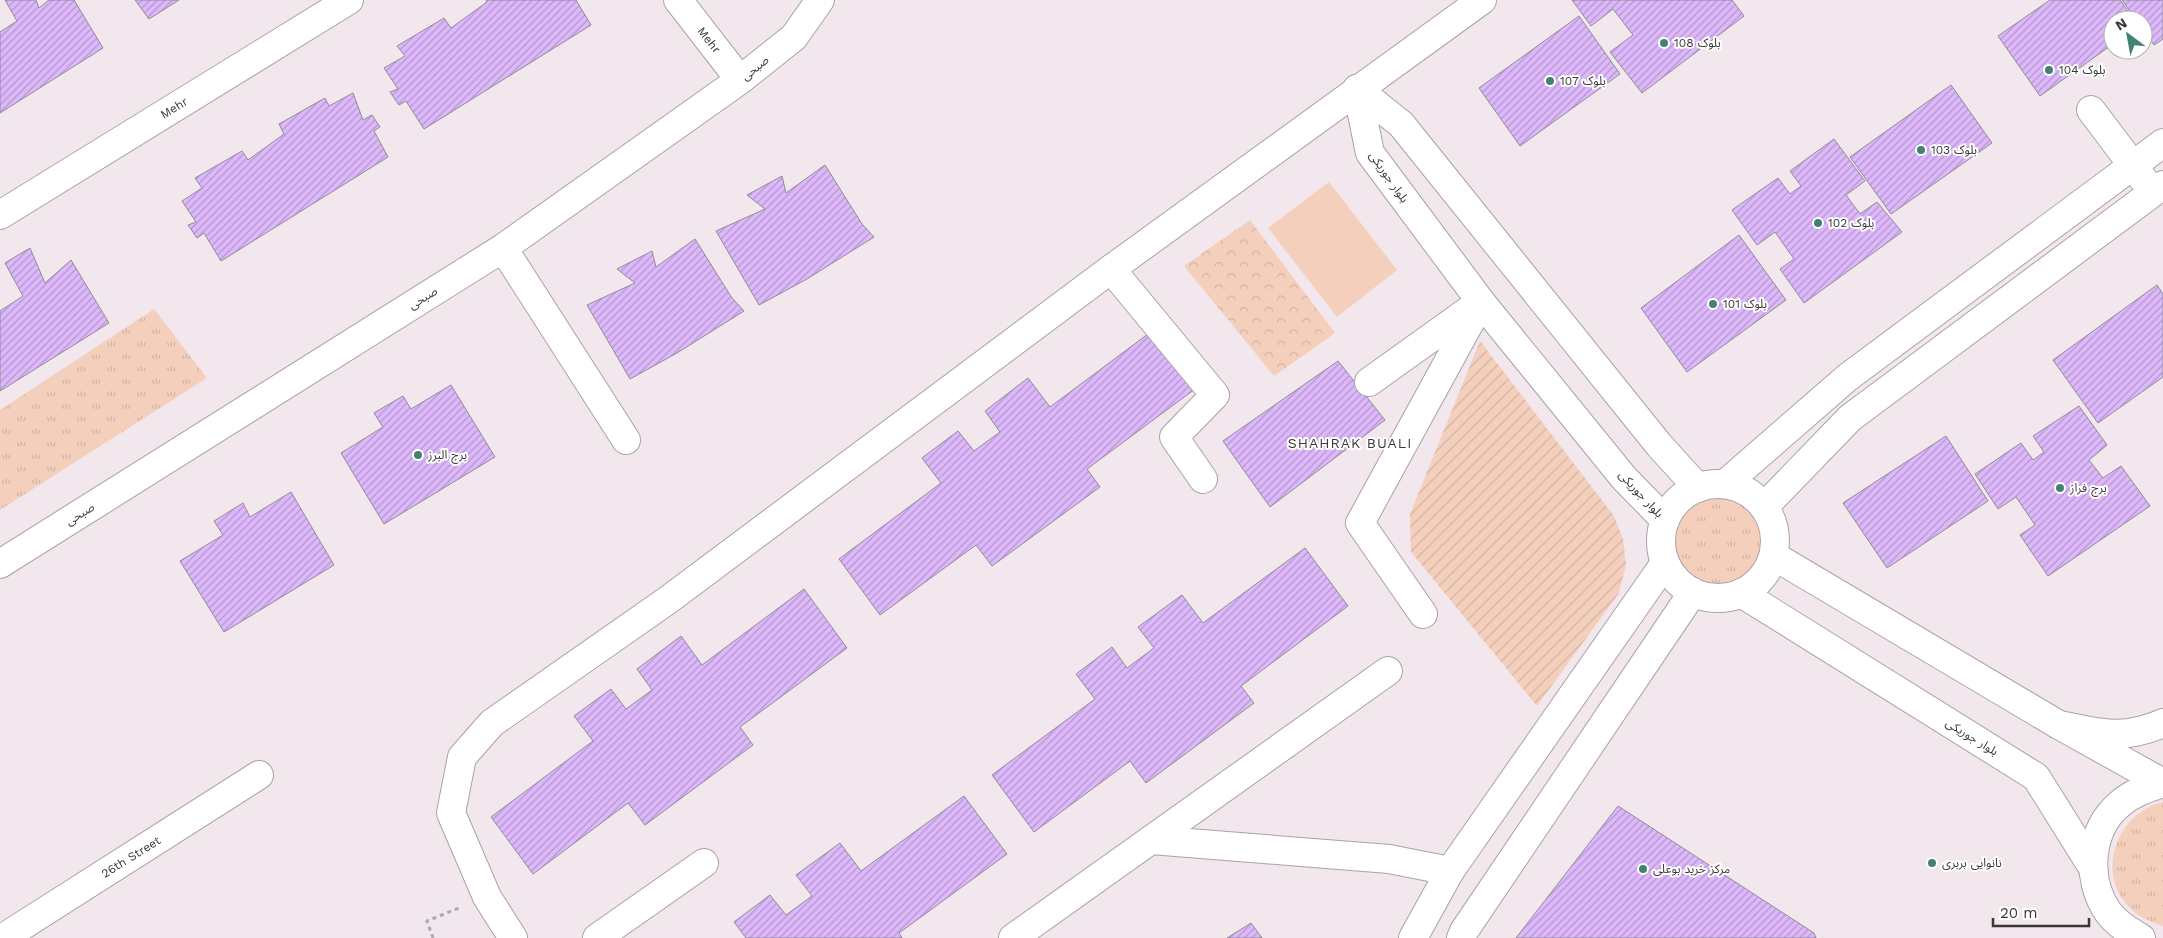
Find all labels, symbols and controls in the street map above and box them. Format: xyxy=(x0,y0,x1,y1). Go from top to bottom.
north arrow xyxy=(2103,10,2153,60)
text: N xyxy=(2112,14,2130,34)
street label: Mehr xyxy=(694,24,724,56)
place label: بلوک 108 xyxy=(1674,36,1721,50)
marker: بلوک 108 xyxy=(1658,37,1670,49)
street label: صبحی xyxy=(738,53,772,83)
place label: بلوک 104 xyxy=(2059,63,2106,77)
marker: بلوک 104 xyxy=(2043,64,2055,76)
place label: بلوک 107 xyxy=(1560,74,1606,88)
marker: بلوک 107 xyxy=(1544,75,1556,87)
street label: Mehr xyxy=(158,94,190,122)
place label: بلوک 103 xyxy=(1931,143,1977,157)
marker: بلوک 103 xyxy=(1915,144,1927,156)
street label: بلوار جوریکی xyxy=(1366,149,1412,205)
place label: بلوک 102 xyxy=(1828,216,1874,230)
marker: بلوک 102 xyxy=(1812,217,1824,229)
street label: صبحی xyxy=(406,284,440,312)
place label: بلوک 101 xyxy=(1723,297,1767,311)
marker: بلوک 101 xyxy=(1707,298,1719,310)
district label: SHAHRAK BUALI xyxy=(1288,435,1412,451)
place label: برج البرز xyxy=(427,448,467,464)
marker: برج البرز xyxy=(412,449,424,461)
street label: بلوار جوریکی xyxy=(1616,468,1666,520)
place label: برج فراز xyxy=(2069,481,2107,497)
marker: برج فراز xyxy=(2054,482,2066,494)
street label: صبحی xyxy=(63,500,97,528)
street label: بلوار جوریکی xyxy=(1943,715,2001,759)
street label: 26th Street xyxy=(99,833,163,881)
place label: نانوایی بربری xyxy=(1942,856,2002,870)
marker: نانوایی بربری xyxy=(1926,857,1938,869)
place label: مرکز خرید بوعلی xyxy=(1653,862,1730,876)
marker: مرکز خرید بوعلی xyxy=(1637,863,1649,875)
scale bar xyxy=(1993,896,2089,928)
text: 20 m xyxy=(2000,904,2038,922)

